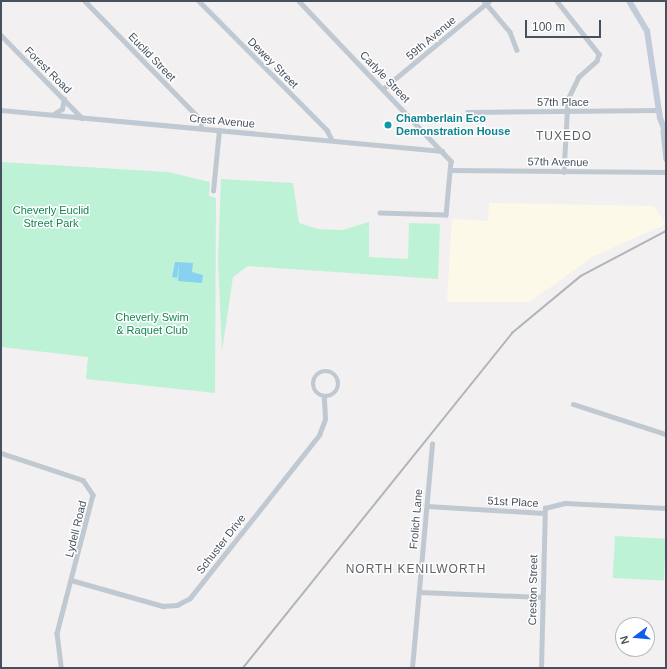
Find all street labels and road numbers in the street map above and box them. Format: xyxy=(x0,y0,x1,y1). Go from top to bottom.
street label: 59th Avenue xyxy=(403,13,459,63)
street label: Euclid Street xyxy=(126,30,178,84)
street label: Dewey Street xyxy=(245,35,301,91)
street label: Forest Road xyxy=(22,44,74,96)
street label: Carlyle Street xyxy=(357,48,413,106)
street label: 57th Place xyxy=(537,95,589,109)
street label: Crest Avenue xyxy=(188,112,256,130)
street label: 57th Avenue xyxy=(527,155,589,169)
street label: Frolich Lane xyxy=(407,488,425,550)
street label: 51st Place xyxy=(487,494,539,510)
street label: Lydell Road xyxy=(63,499,89,559)
street label: Schuster Drive xyxy=(194,512,248,576)
street label: Creston Street xyxy=(526,554,540,626)

